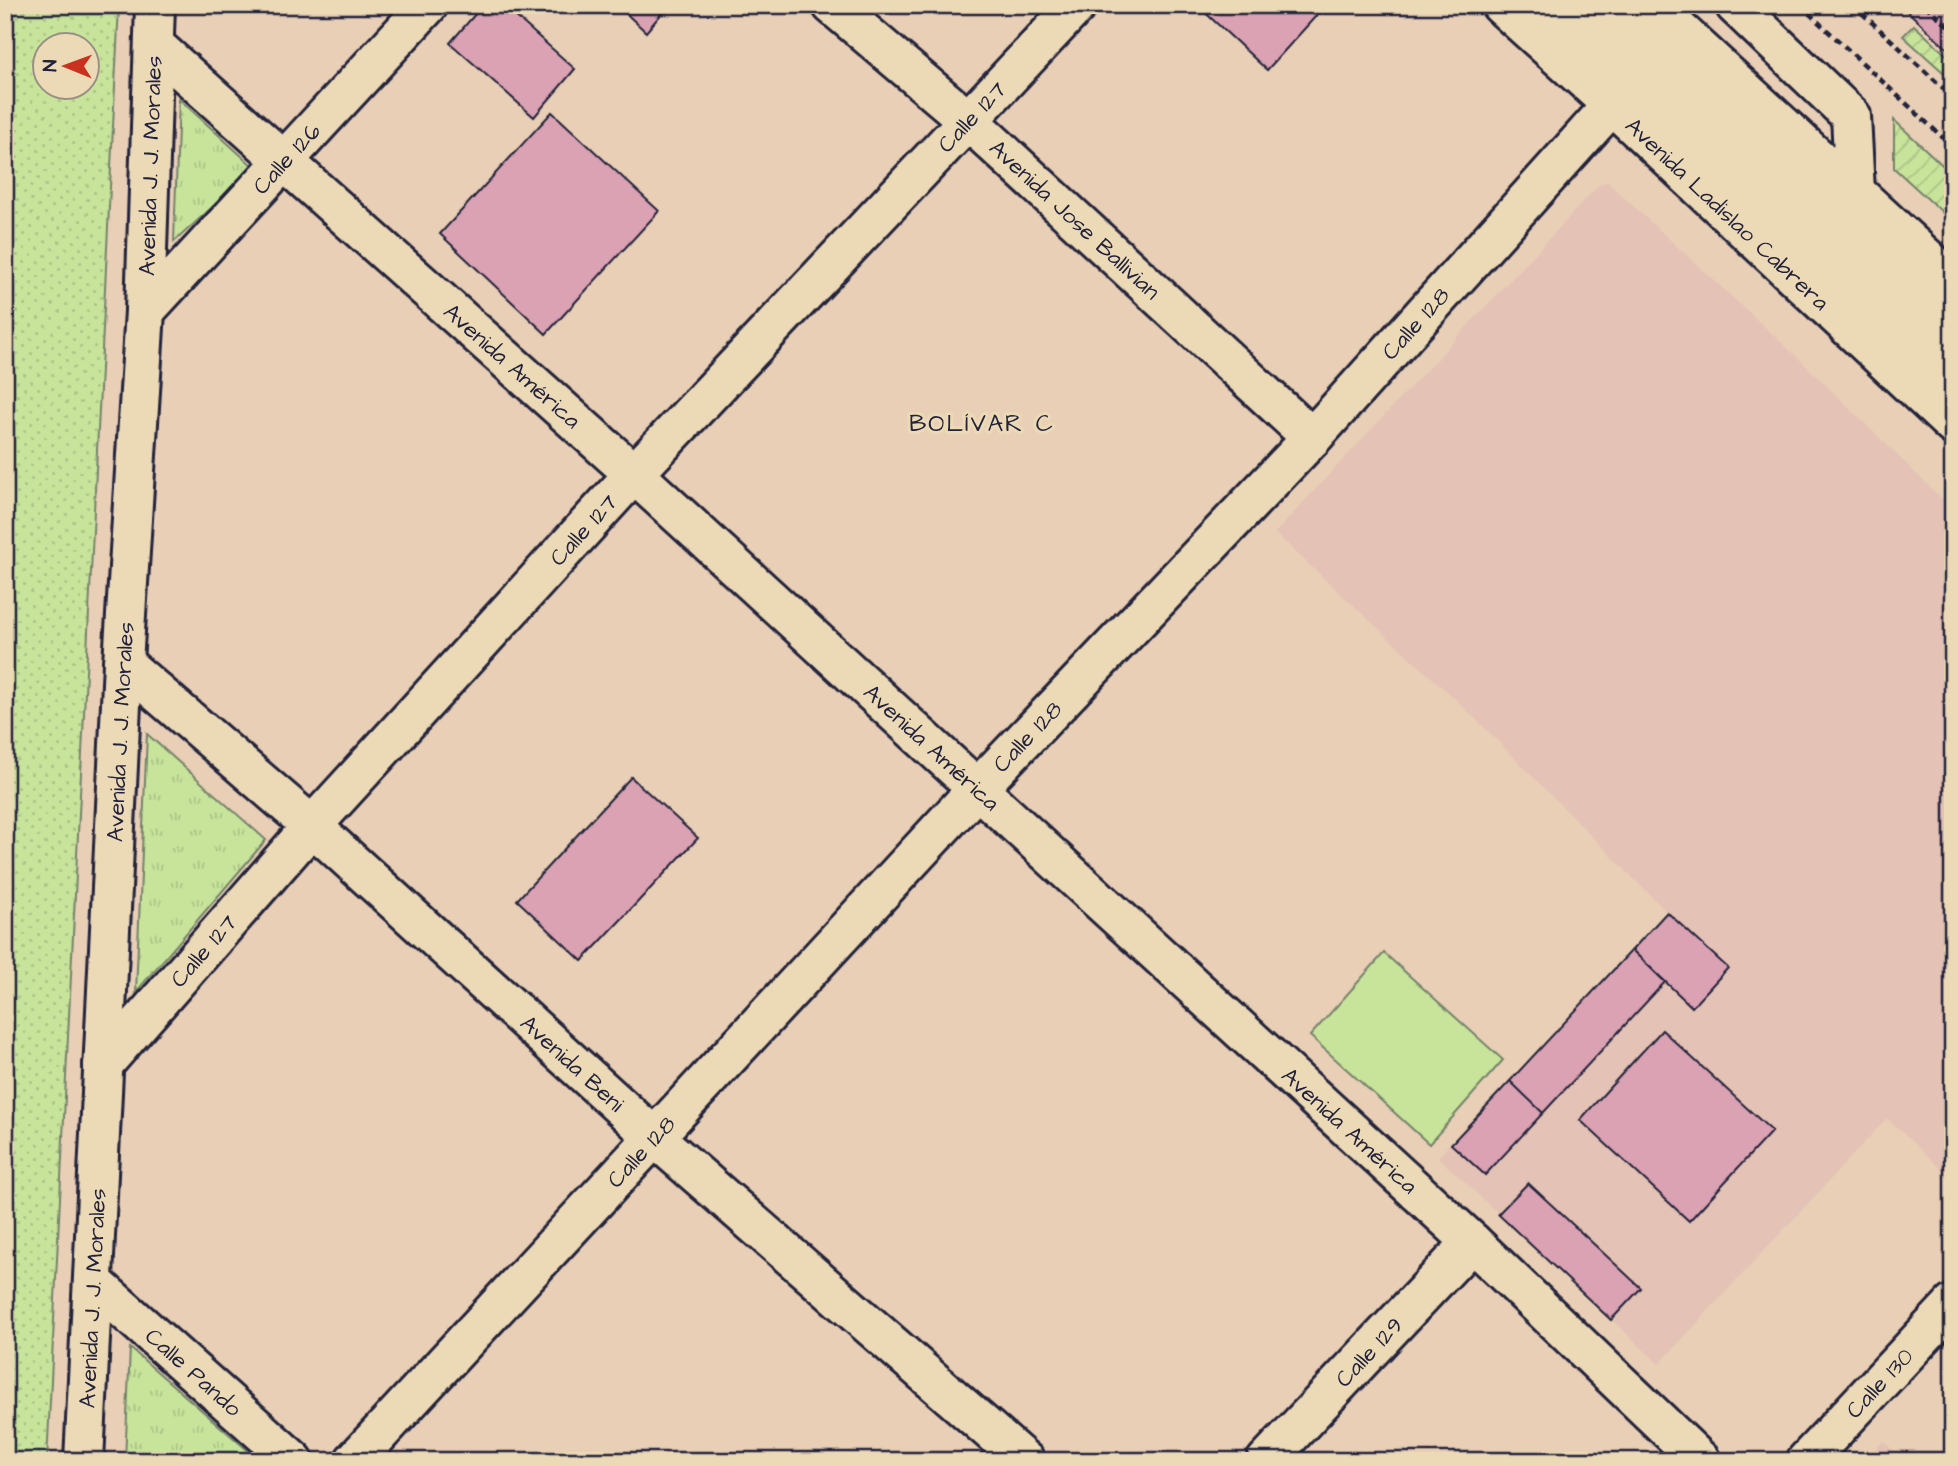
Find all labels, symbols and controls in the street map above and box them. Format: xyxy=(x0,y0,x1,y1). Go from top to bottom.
north arrow xyxy=(32,32,102,102)
street label: Avenida J. J. Morales xyxy=(131,55,170,276)
text: N xyxy=(37,59,64,72)
street label: Calle 127 xyxy=(931,75,1014,160)
street label: Avenida Ladislao Cabrera xyxy=(1618,110,1836,318)
street label: Calle 126 xyxy=(246,116,328,202)
street label: Avenida Jose Ballivian xyxy=(982,133,1167,307)
street label: Calle 128 xyxy=(1375,280,1457,367)
street label: Avenida América xyxy=(436,296,588,437)
district label: BOLÍVAR C xyxy=(909,407,1055,441)
street label: Calle 127 xyxy=(543,487,625,573)
street label: Avenida J. J. Morales xyxy=(99,621,143,843)
street label: Avenida América xyxy=(856,677,1007,819)
street label: Calle 128 xyxy=(986,694,1070,780)
street label: Calle 127 xyxy=(163,908,245,995)
street label: Avenida Beni xyxy=(513,1008,632,1120)
street label: Avenida América xyxy=(1274,1060,1425,1202)
street label: Calle 128 xyxy=(600,1109,683,1195)
street label: Avenida J. J. Morales xyxy=(72,1188,114,1409)
street label: Calle 129 xyxy=(1328,1310,1411,1395)
street label: Calle Pando xyxy=(138,1321,248,1424)
street label: Calle 130 xyxy=(1839,1341,1921,1426)

